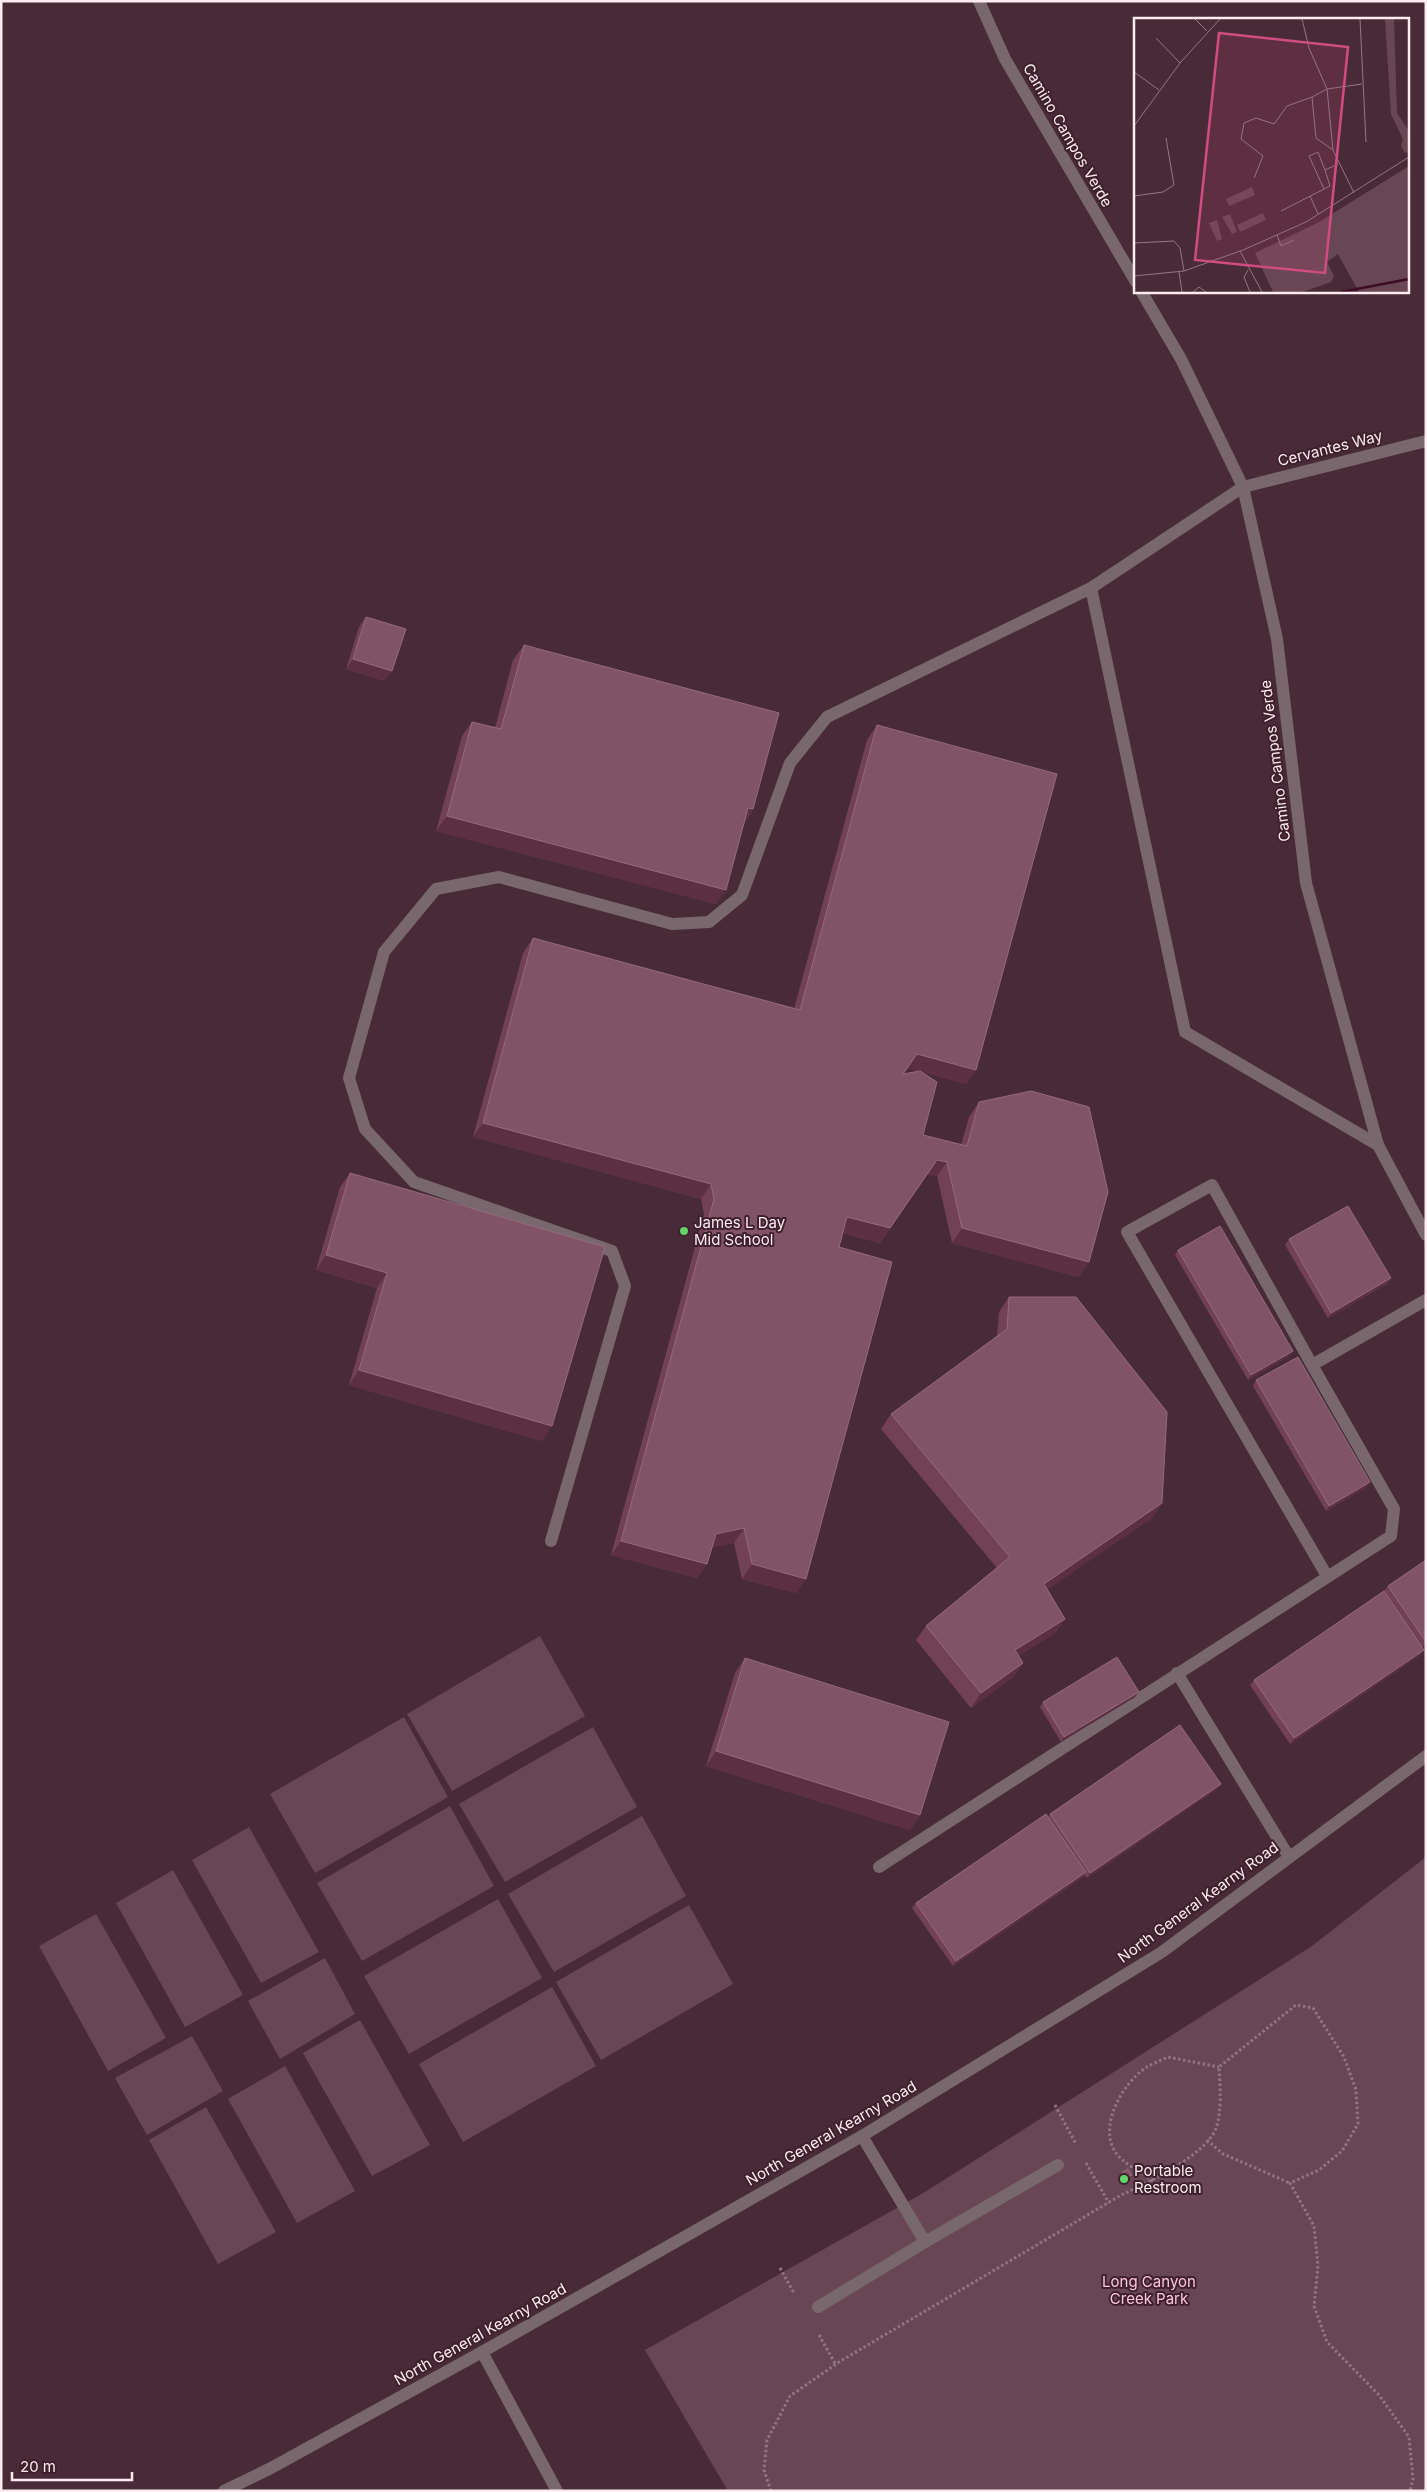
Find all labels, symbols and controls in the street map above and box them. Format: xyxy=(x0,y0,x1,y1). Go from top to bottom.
inset map xyxy=(1134,18,1410,292)
street label: Camino Campos Verde xyxy=(1019,60,1117,210)
street label: Cervantes Way xyxy=(1276,426,1385,470)
street label: Camino Campos Verde xyxy=(1256,679,1294,843)
place label: James L Day Mid School xyxy=(694,1213,786,1249)
marker: James L Day Mid School xyxy=(678,1225,690,1237)
street label: North General Kearny Road xyxy=(1114,1837,1282,1967)
street label: North General Kearny Road xyxy=(742,2076,920,2190)
place label: Portable Restroom xyxy=(1134,2161,1202,2197)
marker: Portable Restroom xyxy=(1118,2173,1130,2185)
park label: Long Canyon Creek Park xyxy=(1102,2272,1196,2308)
street label: North General Kearny Road xyxy=(391,2279,569,2389)
scale bar xyxy=(12,2450,132,2482)
text: 20 m xyxy=(20,2457,56,2476)

